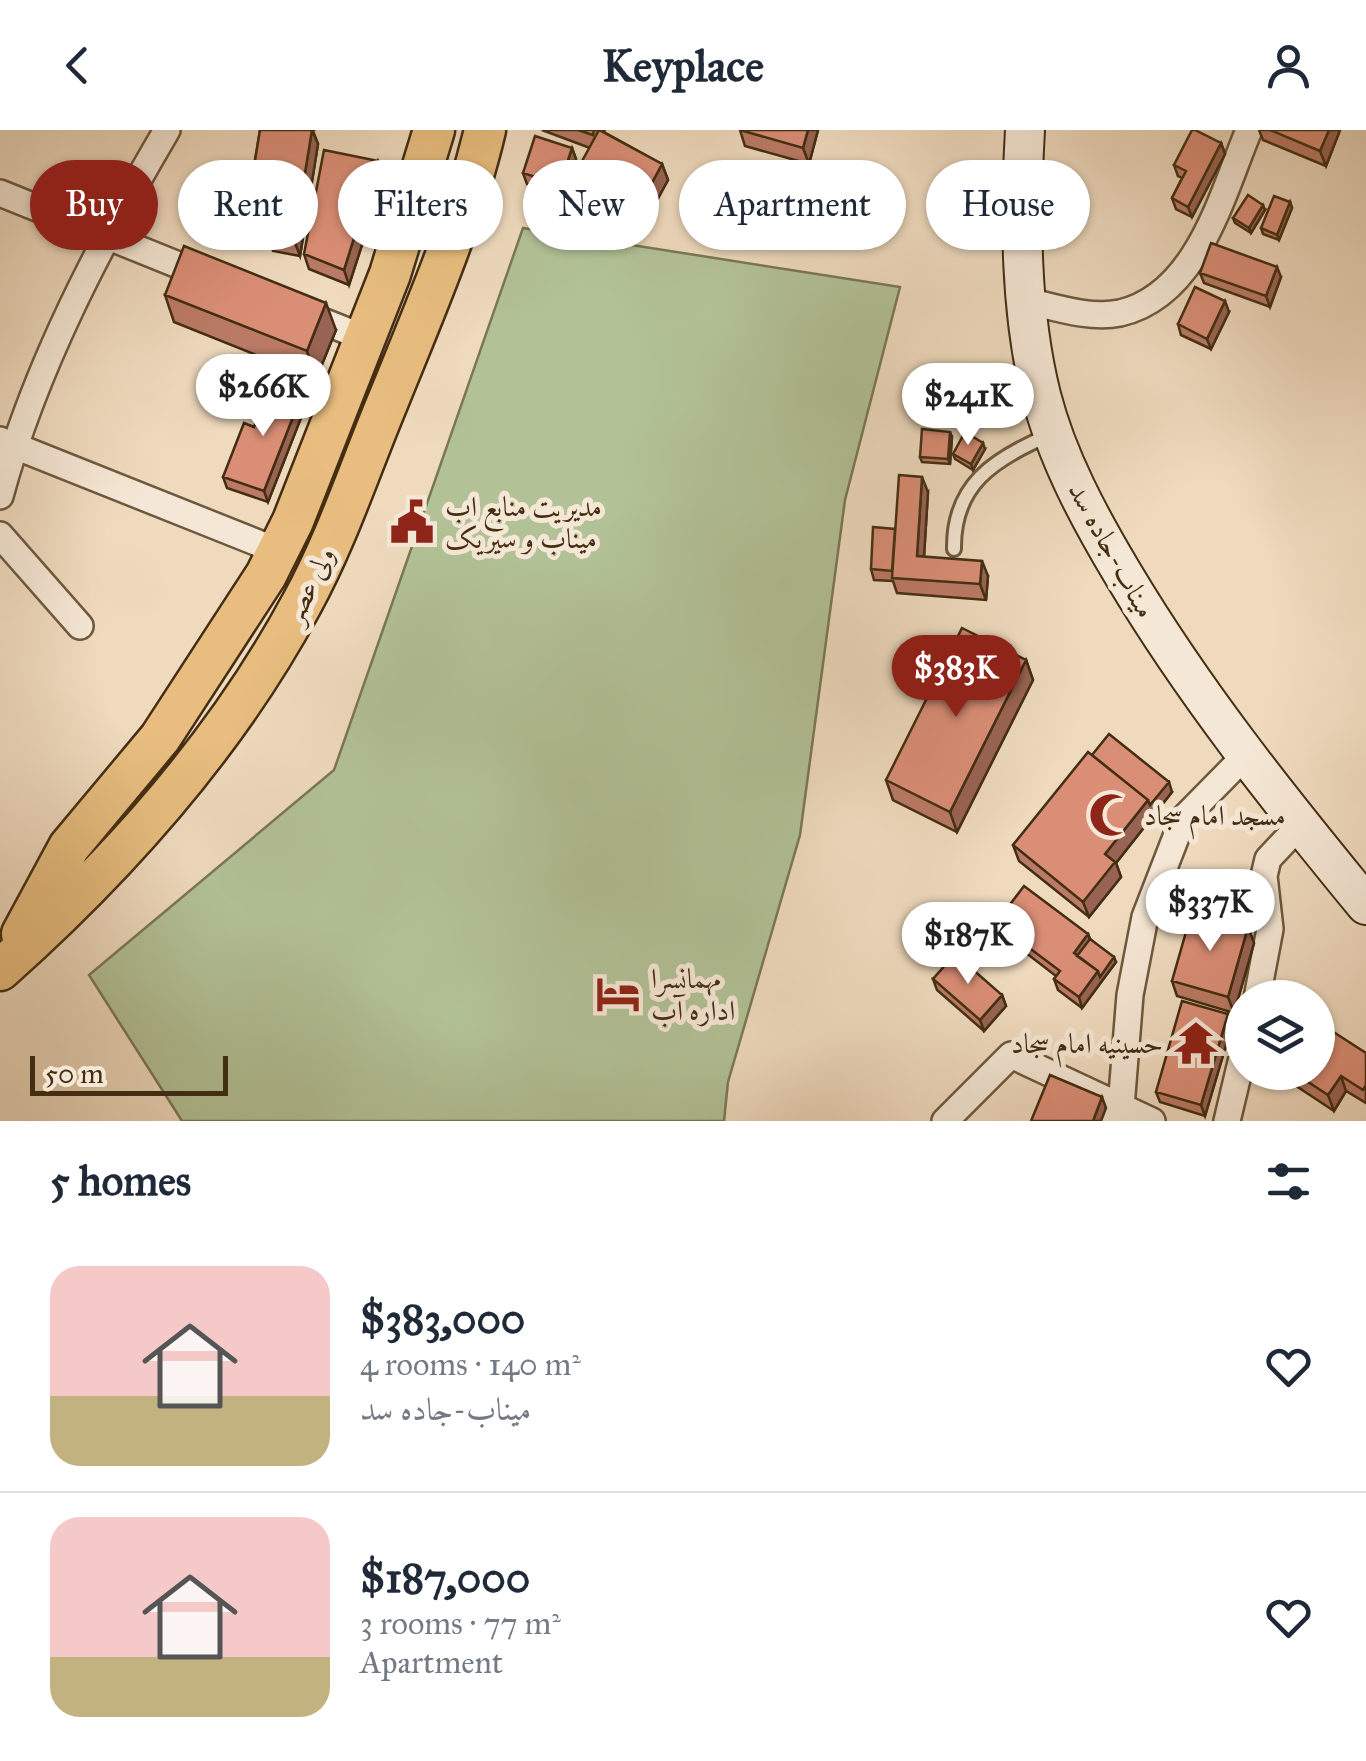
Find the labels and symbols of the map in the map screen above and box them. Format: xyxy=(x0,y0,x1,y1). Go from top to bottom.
pin: $266K xyxy=(193,354,333,439)
pin: $241K xyxy=(898,363,1038,448)
street label: میناب-جاده سد xyxy=(1060,476,1164,624)
place label: مدیریت منابع اب میناب و سیریک xyxy=(445,489,602,556)
public building icon: مدیریت منابع اب میناب و سیریک xyxy=(388,498,436,546)
street label: ولی عصر xyxy=(274,541,343,632)
pin: $383K xyxy=(886,635,1026,720)
mosque icon: مسجد امام سجاد xyxy=(1087,791,1135,839)
place label: مسجد امام سجاد xyxy=(1144,798,1286,840)
pin: $337K xyxy=(1140,869,1280,954)
pin: $187K xyxy=(898,902,1038,987)
place label: مهمانسرا اداره آب xyxy=(651,961,735,1028)
hotel icon: مهمانسرا اداره آب xyxy=(594,970,642,1018)
temple icon: حسینیه امام سجاد xyxy=(1172,1019,1220,1067)
place label: حسینیه امام سجاد xyxy=(1011,1026,1163,1068)
scale bar xyxy=(30,1051,228,1096)

